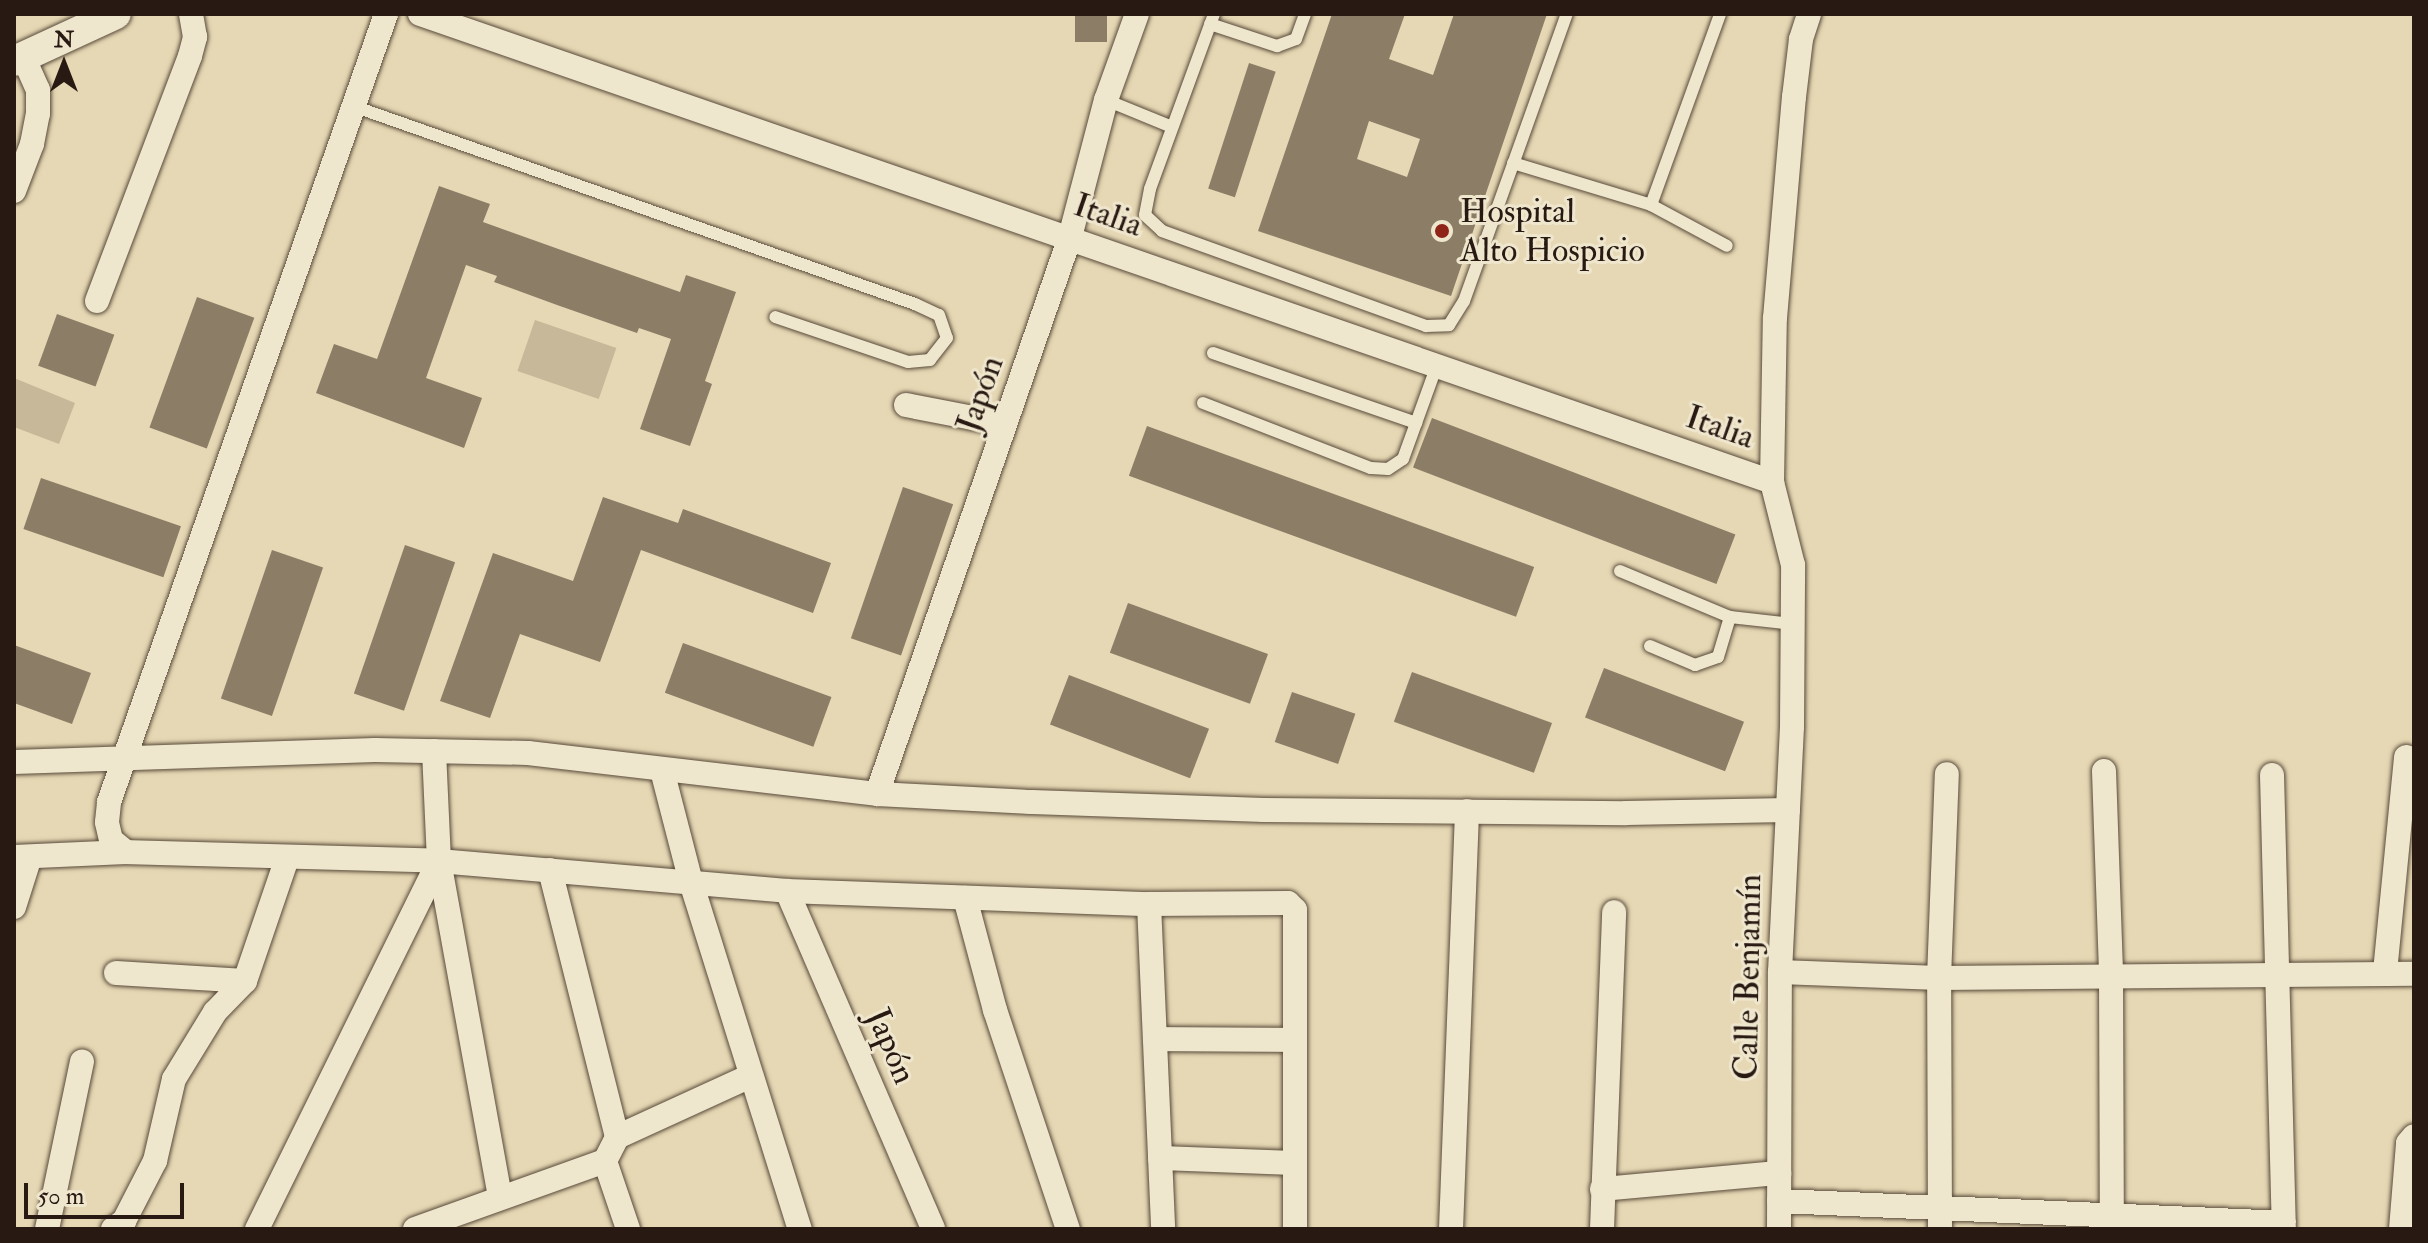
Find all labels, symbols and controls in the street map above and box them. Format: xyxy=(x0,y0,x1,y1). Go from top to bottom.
north arrow xyxy=(24,24,104,104)
text: N xyxy=(54,26,74,54)
street label: Italia xyxy=(1068,184,1148,246)
place label: Hospital Alto Hospicio xyxy=(1460,191,1645,270)
marker: Hospital Alto Hospicio xyxy=(1431,220,1453,242)
street label: Japón xyxy=(947,350,1013,438)
street label: Italia xyxy=(1680,396,1760,458)
street label: Calle Benjamín xyxy=(1726,874,1770,1080)
street label: Japón xyxy=(857,1002,925,1090)
scale bar xyxy=(28,1167,188,1217)
text: 50 m xyxy=(38,1181,84,1212)

